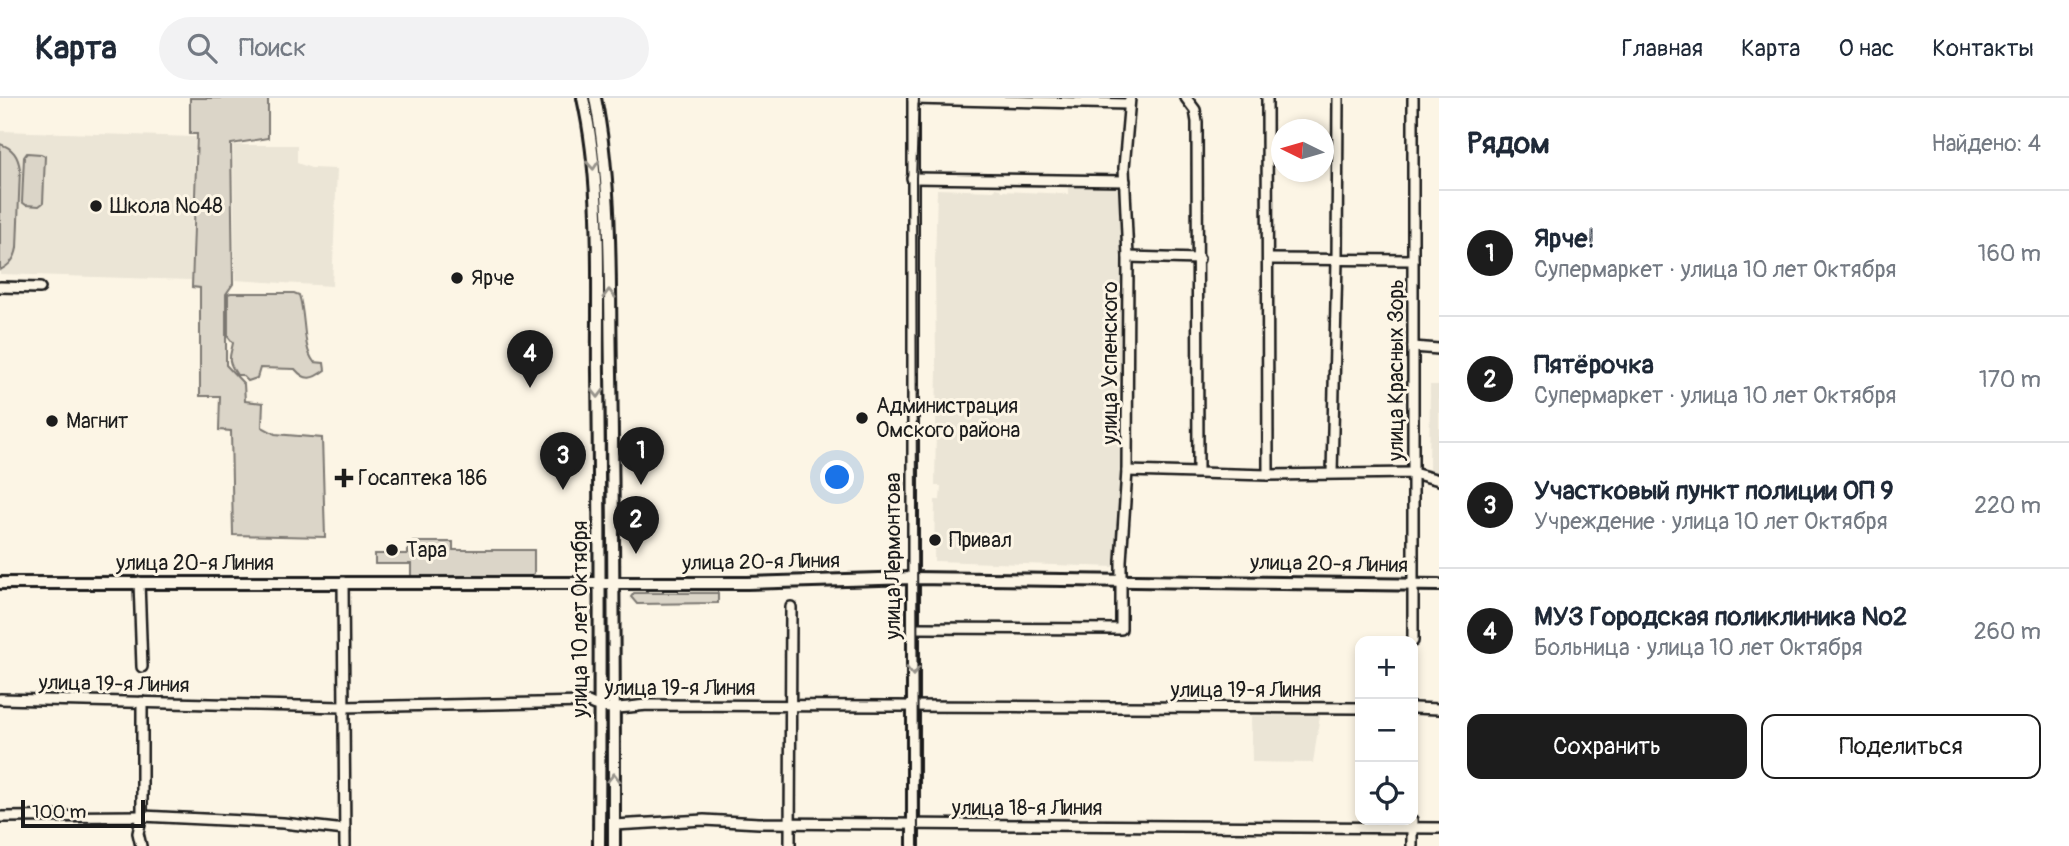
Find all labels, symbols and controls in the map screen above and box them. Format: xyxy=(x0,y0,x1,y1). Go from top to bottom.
search box xyxy=(159,17,649,80)
text: Карта xyxy=(35,28,117,69)
icon: search xyxy=(183,29,221,67)
text: Поиск xyxy=(239,32,307,64)
text: Главная xyxy=(1622,34,1703,63)
text: Карта xyxy=(1741,34,1801,63)
text: О нас xyxy=(1839,34,1894,63)
text: Контакты xyxy=(1932,34,2034,63)
north arrow xyxy=(1271,119,1334,182)
text: Рядом xyxy=(1467,125,1550,162)
text: Найдено: 4 xyxy=(1931,129,2041,158)
one-way arrow xyxy=(585,160,600,171)
place label: Школа №48 xyxy=(110,193,223,220)
marker: Школа №48 xyxy=(88,198,104,214)
text: Ярче! xyxy=(1534,223,1595,255)
text: 1 xyxy=(1486,239,1495,268)
text: 160 m xyxy=(1977,239,2041,268)
text: Супермаркет · улица 10 лет Октября xyxy=(1534,255,1896,284)
place label: Ярче xyxy=(471,265,515,292)
marker: Ярче xyxy=(449,270,465,286)
street label: улица Красных Зорь xyxy=(1383,279,1410,462)
street label: улица Успенского xyxy=(1097,282,1124,445)
one-way arrow xyxy=(602,288,617,299)
pin: 4 xyxy=(507,330,553,388)
text: Пятёрочка xyxy=(1534,349,1654,381)
text: 2 xyxy=(1484,365,1496,394)
text: 170 m xyxy=(1979,365,2041,394)
text: Супермаркет · улица 10 лет Октября xyxy=(1534,381,1896,410)
one-way arrow xyxy=(590,388,606,399)
place label: Администрация Омского района xyxy=(876,393,1020,444)
place label: Магнит xyxy=(66,408,129,435)
marker: Администрация Омского района xyxy=(854,410,870,426)
marker: Магнит xyxy=(44,413,60,429)
pin: 1 xyxy=(618,427,664,485)
pin: 3 xyxy=(540,432,586,490)
your location xyxy=(820,460,854,494)
place label: Госаптека 186 xyxy=(358,465,488,492)
marker: Госаптека 186 xyxy=(336,470,352,486)
street label: улица Лермонтова xyxy=(880,472,907,641)
text: Участковый пункт полиции ОП 9 xyxy=(1534,475,1894,507)
text: 3 xyxy=(1484,491,1496,520)
text: 220 m xyxy=(1974,491,2041,520)
pin: 2 xyxy=(613,496,659,554)
text: Учреждение · улица 10 лет Октября xyxy=(1534,507,1888,536)
street label: улица 10 лет Октября xyxy=(567,521,594,718)
place label: Привал xyxy=(949,527,1012,554)
marker: Привал xyxy=(927,532,943,548)
place label: Тара xyxy=(406,537,447,564)
marker: Тара xyxy=(384,542,400,558)
street label: улица 20-я Линия xyxy=(681,547,840,577)
street label: улица 20-я Линия xyxy=(1249,549,1408,579)
street label: улица 20-я Линия xyxy=(115,550,274,577)
text: МУЗ Городская поликлиника №2 xyxy=(1534,601,1907,633)
text: 4 xyxy=(1483,617,1497,646)
text: 260 m xyxy=(1974,617,2041,646)
text: Больница · улица 10 лет Октября xyxy=(1534,633,1863,662)
map controls xyxy=(1355,636,1418,825)
button: + xyxy=(1355,636,1418,699)
one-way arrow xyxy=(905,666,921,677)
street label: улица 19-я Линия xyxy=(37,669,190,699)
street label: улица 19-я Линия xyxy=(604,675,755,702)
street label: улица 19-я Линия xyxy=(1170,677,1321,704)
button: − xyxy=(1355,699,1418,762)
button: Сохранить xyxy=(1467,714,1747,779)
button: Поделиться xyxy=(1761,714,2041,779)
button: locate xyxy=(1355,762,1418,825)
one-way arrow xyxy=(606,772,622,783)
street label: улица 18-я Линия xyxy=(951,795,1102,822)
scale bar xyxy=(21,797,145,829)
text: 100 m xyxy=(32,800,86,824)

